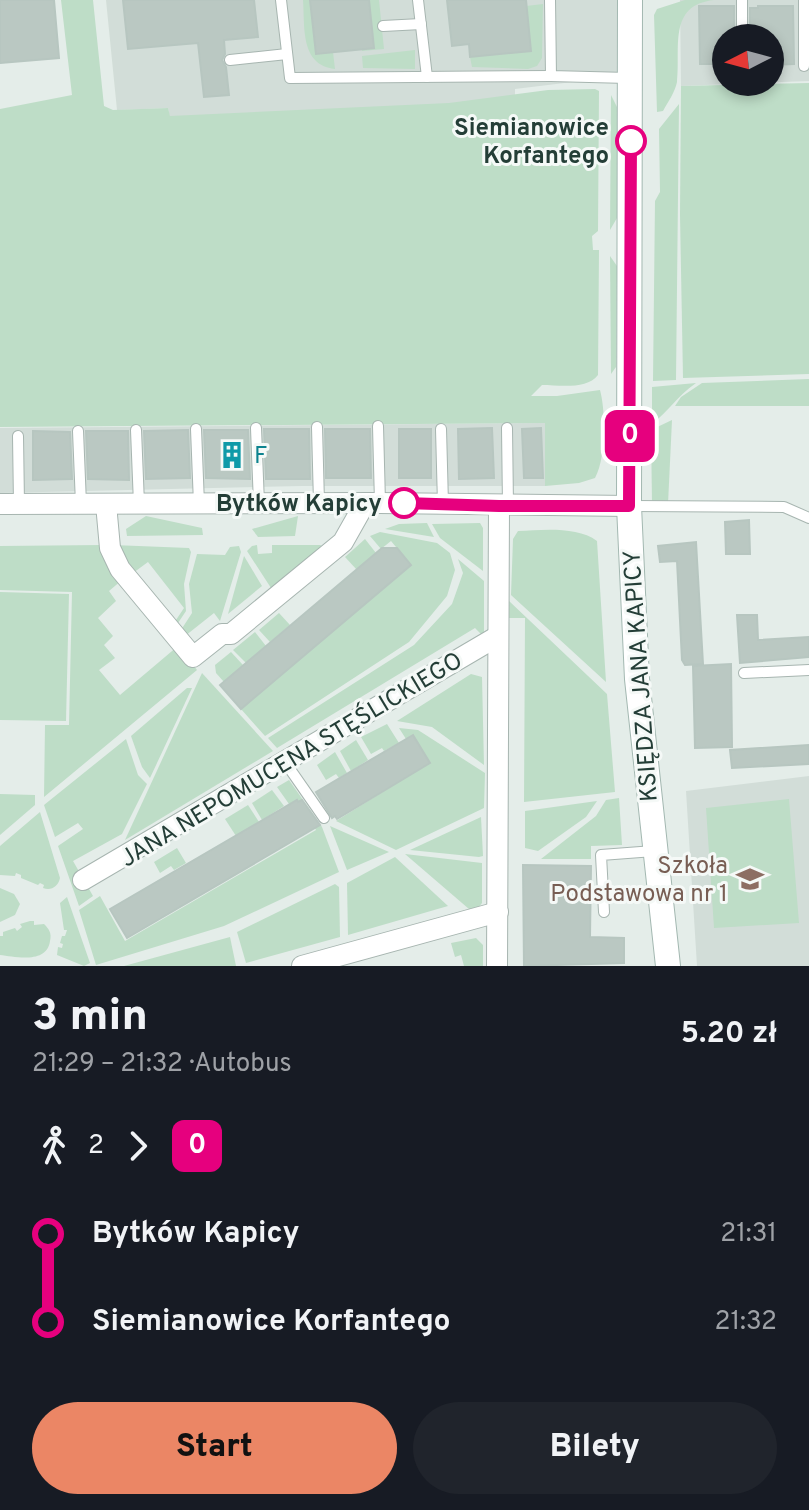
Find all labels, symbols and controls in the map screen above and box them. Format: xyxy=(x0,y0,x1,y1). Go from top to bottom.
north arrow xyxy=(712,24,784,96)
map controls xyxy=(712,24,784,96)
place label: Siemianowice Korfantego xyxy=(454,114,609,172)
marker: Siemianowice Korfantego xyxy=(616,126,646,156)
line badge: 0 xyxy=(604,410,656,462)
text: 0 xyxy=(621,418,639,454)
building icon: F xyxy=(217,440,247,470)
place label: F xyxy=(254,442,268,472)
marker: Bytków Kapicy xyxy=(389,488,419,518)
place label: Bytków Kapicy xyxy=(216,490,382,520)
street label: KSIĘDZA JANA KAPICY xyxy=(618,549,666,803)
street label: JANA NEPOMUCENA STĘŚLICKIEGO xyxy=(114,645,469,875)
place label: Szkoła Podstawowa nr 1 xyxy=(550,852,728,910)
school or university icon: Szkoła Podstawowa nr 1 xyxy=(735,864,765,894)
text: 3 min xyxy=(32,990,148,1046)
text: 5.20 zł xyxy=(681,1016,777,1053)
text: 21:29 – 21:32 · Autobus xyxy=(32,1048,292,1081)
icon: walk xyxy=(32,1124,76,1168)
icon: forward xyxy=(116,1124,160,1168)
text: 0 xyxy=(188,1128,206,1164)
text: 2 xyxy=(88,1130,104,1163)
text: Bytków Kapicy xyxy=(92,1216,300,1253)
text: 21:31 xyxy=(720,1218,777,1251)
text: Siemianowice Korfantego xyxy=(92,1304,451,1341)
text: 21:32 xyxy=(714,1306,777,1339)
button: Start xyxy=(32,1402,397,1494)
button: Bilety xyxy=(413,1402,777,1494)

